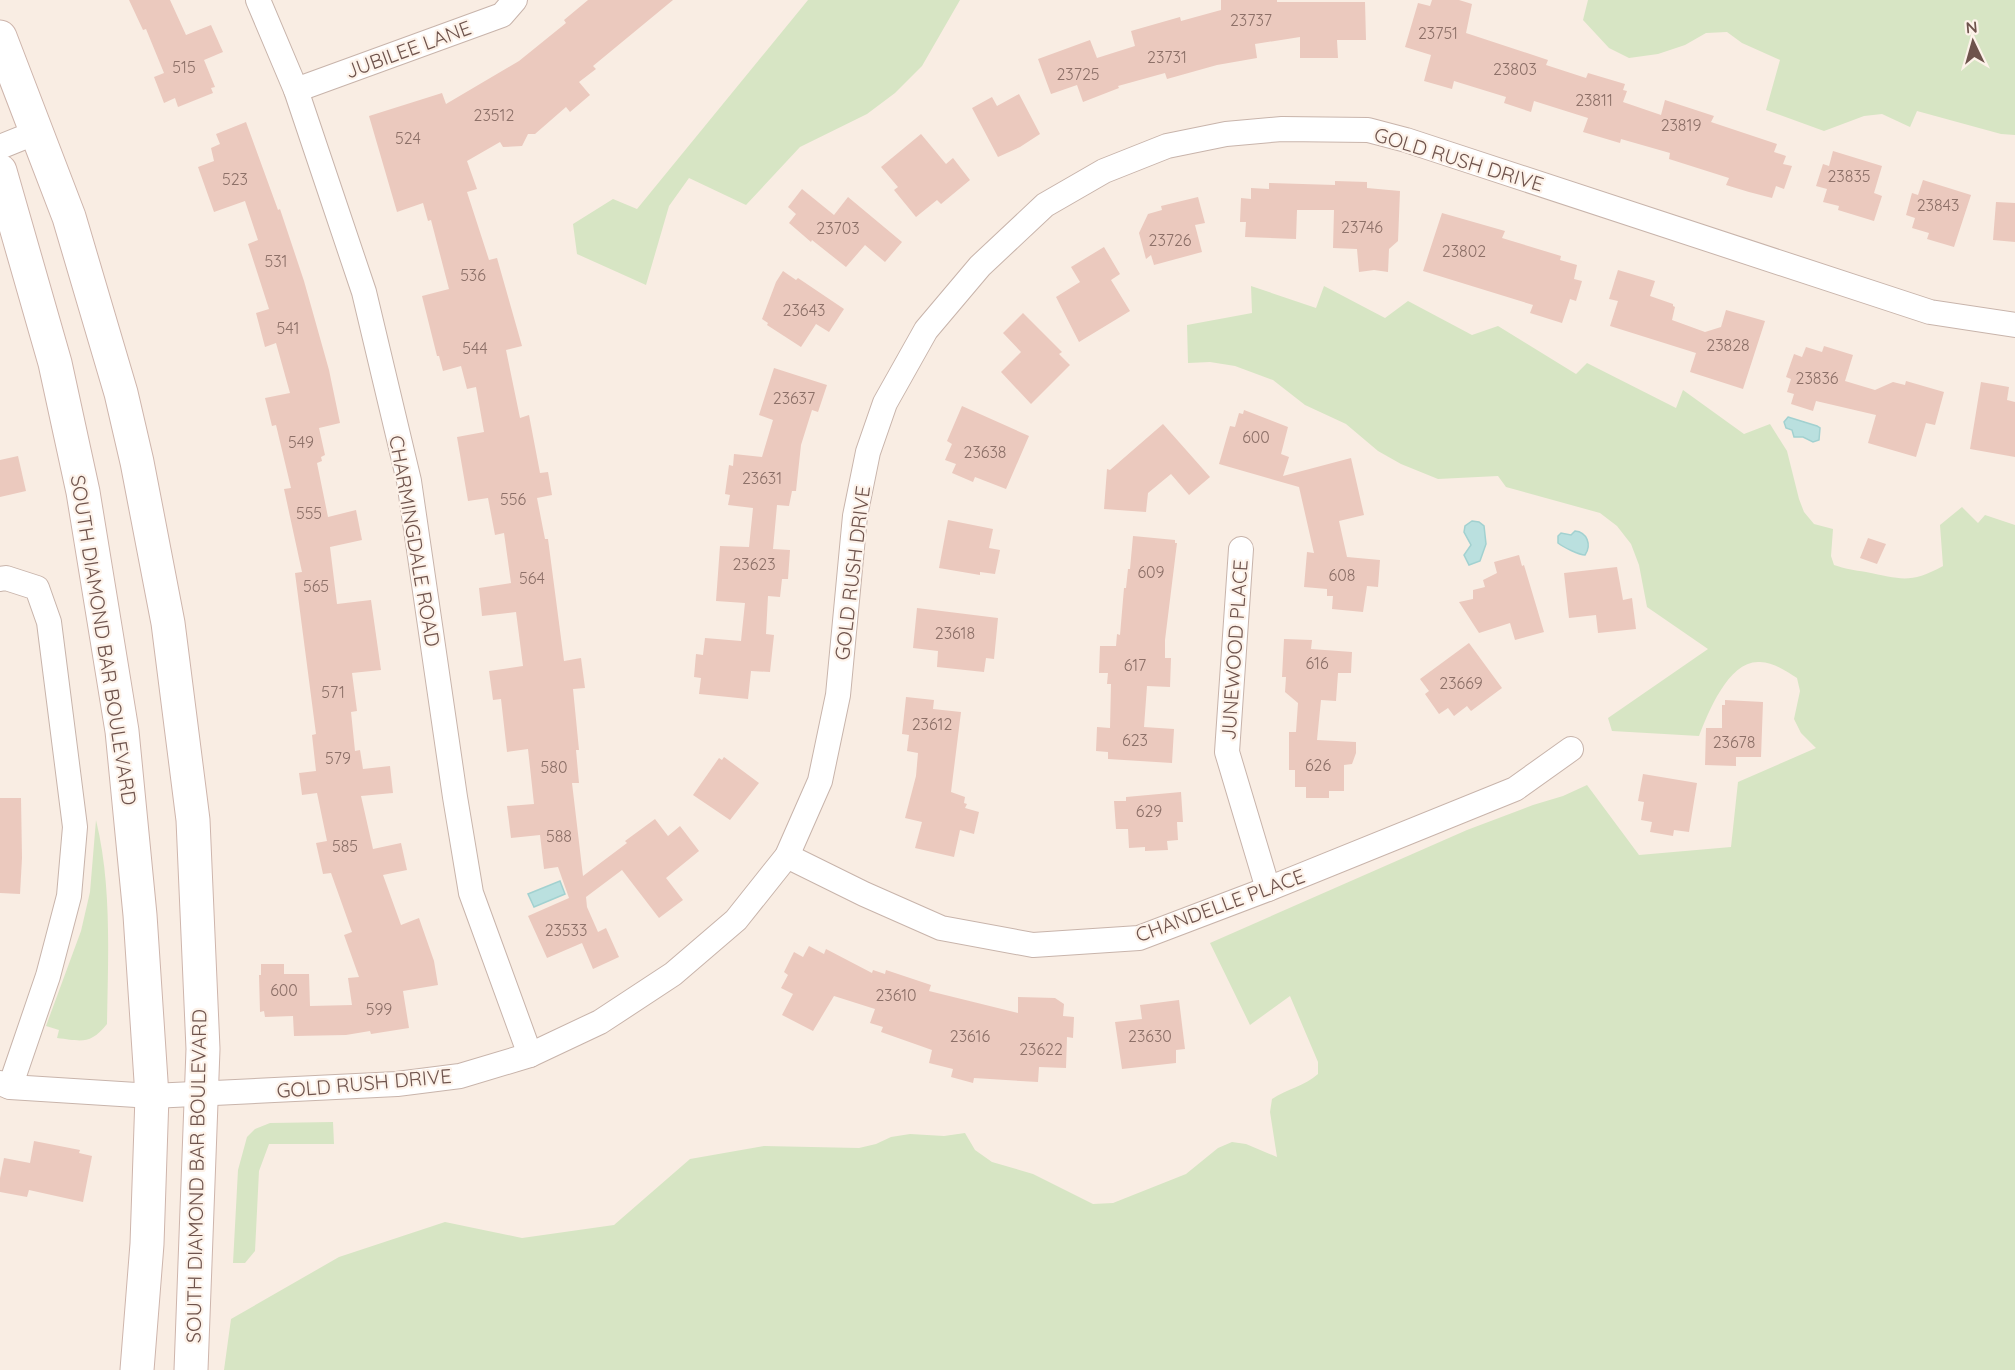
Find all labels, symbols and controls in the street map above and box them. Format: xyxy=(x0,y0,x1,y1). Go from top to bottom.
house number: 23737 xyxy=(1230,10,1272,30)
north arrow xyxy=(1943,12,2003,72)
street label: JUBILEE LANE xyxy=(342,15,474,83)
text: N xyxy=(1965,17,1978,38)
house number: 23751 xyxy=(1418,23,1458,43)
house number: 23731 xyxy=(1147,47,1187,67)
house number: 515 xyxy=(172,57,196,77)
house number: 23803 xyxy=(1493,59,1537,79)
house number: 23725 xyxy=(1056,64,1100,84)
house number: 23811 xyxy=(1575,90,1613,110)
house number: 23512 xyxy=(474,105,515,125)
house number: 23819 xyxy=(1661,115,1701,135)
street label: GOLD RUSH DRIVE xyxy=(1371,121,1547,197)
house number: 524 xyxy=(395,128,421,148)
house number: 23835 xyxy=(1828,166,1871,186)
house number: 523 xyxy=(222,169,248,189)
house number: 23843 xyxy=(1917,195,1959,215)
house number: 23746 xyxy=(1341,217,1383,237)
house number: 23703 xyxy=(816,218,860,238)
house number: 23726 xyxy=(1149,230,1192,250)
house number: 23802 xyxy=(1442,241,1486,261)
house number: 531 xyxy=(264,251,288,271)
house number: 536 xyxy=(460,265,486,285)
house number: 23643 xyxy=(783,300,825,320)
house number: 541 xyxy=(277,318,299,338)
house number: 23828 xyxy=(1706,335,1750,355)
house number: 544 xyxy=(462,338,488,358)
house number: 23836 xyxy=(1796,368,1839,388)
house number: 23637 xyxy=(773,388,815,408)
house number: 600 xyxy=(1242,427,1270,447)
house number: 549 xyxy=(288,432,314,452)
street label: CHARMINGDALE ROAD xyxy=(384,433,446,649)
house number: 23638 xyxy=(964,442,1006,462)
house number: 23631 xyxy=(742,468,782,488)
street label: SOUTH DIAMOND BAR BOULEVARD xyxy=(66,473,142,807)
street label: GOLD RUSH DRIVE xyxy=(829,484,875,662)
house number: 556 xyxy=(500,489,526,509)
house number: 555 xyxy=(296,503,322,523)
house number: 23623 xyxy=(732,554,776,574)
street label: JUNEWOOD PLACE xyxy=(1215,559,1253,741)
house number: 609 xyxy=(1137,562,1165,582)
house number: 608 xyxy=(1329,565,1355,585)
house number: 564 xyxy=(519,568,545,588)
house number: 565 xyxy=(303,576,329,596)
house number: 23618 xyxy=(935,623,975,643)
house number: 616 xyxy=(1305,653,1329,673)
house number: 617 xyxy=(1124,655,1146,675)
house number: 23669 xyxy=(1439,673,1483,693)
house number: 571 xyxy=(321,682,345,702)
house number: 23612 xyxy=(912,714,952,734)
house number: 623 xyxy=(1122,730,1148,750)
house number: 23678 xyxy=(1713,732,1755,752)
house number: 579 xyxy=(325,748,351,768)
house number: 626 xyxy=(1305,755,1331,775)
house number: 580 xyxy=(541,757,567,777)
house number: 629 xyxy=(1136,801,1162,821)
house number: 588 xyxy=(546,826,572,846)
house number: 585 xyxy=(332,836,358,856)
street label: CHANDELLE PLACE xyxy=(1132,863,1308,947)
house number: 23533 xyxy=(545,920,587,940)
house number: 600 xyxy=(270,980,298,1000)
house number: 23610 xyxy=(875,985,917,1005)
house number: 599 xyxy=(366,999,392,1019)
street label: SOUTH DIAMOND BAR BOULEVARD xyxy=(181,1009,211,1343)
house number: 23616 xyxy=(950,1026,991,1046)
house number: 23630 xyxy=(1128,1026,1172,1046)
house number: 23622 xyxy=(1019,1039,1063,1059)
street label: GOLD RUSH DRIVE xyxy=(275,1063,453,1103)

